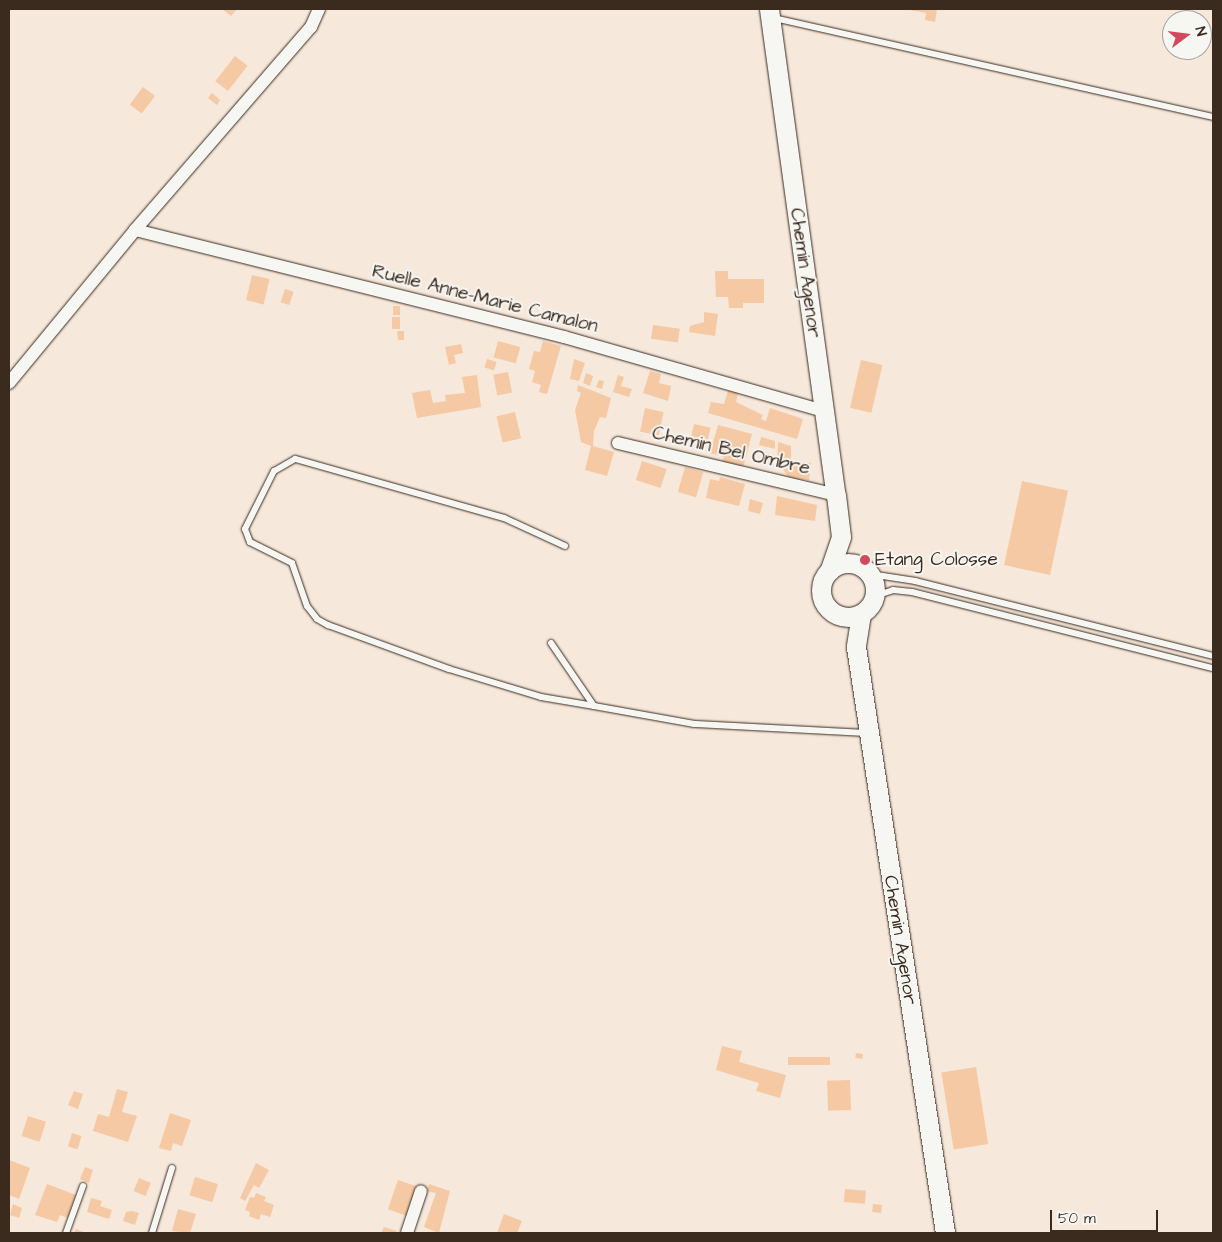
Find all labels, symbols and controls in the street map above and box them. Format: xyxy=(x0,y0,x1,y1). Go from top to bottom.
north arrow xyxy=(1162,10,1212,60)
text: N xyxy=(1190,25,1211,38)
street label: Chemin Agenor xyxy=(785,207,825,339)
street label: Ruelle Anne-Marie Camalon xyxy=(370,260,600,338)
street label: Chemin Bel Ombre xyxy=(650,422,812,480)
place label: Etang Colosse xyxy=(875,549,998,571)
marker: Etang Colosse xyxy=(859,554,871,566)
street label: Chemin Agenor xyxy=(879,874,921,1006)
scale bar xyxy=(1052,1200,1160,1232)
text: 50 m xyxy=(1058,1208,1096,1229)

